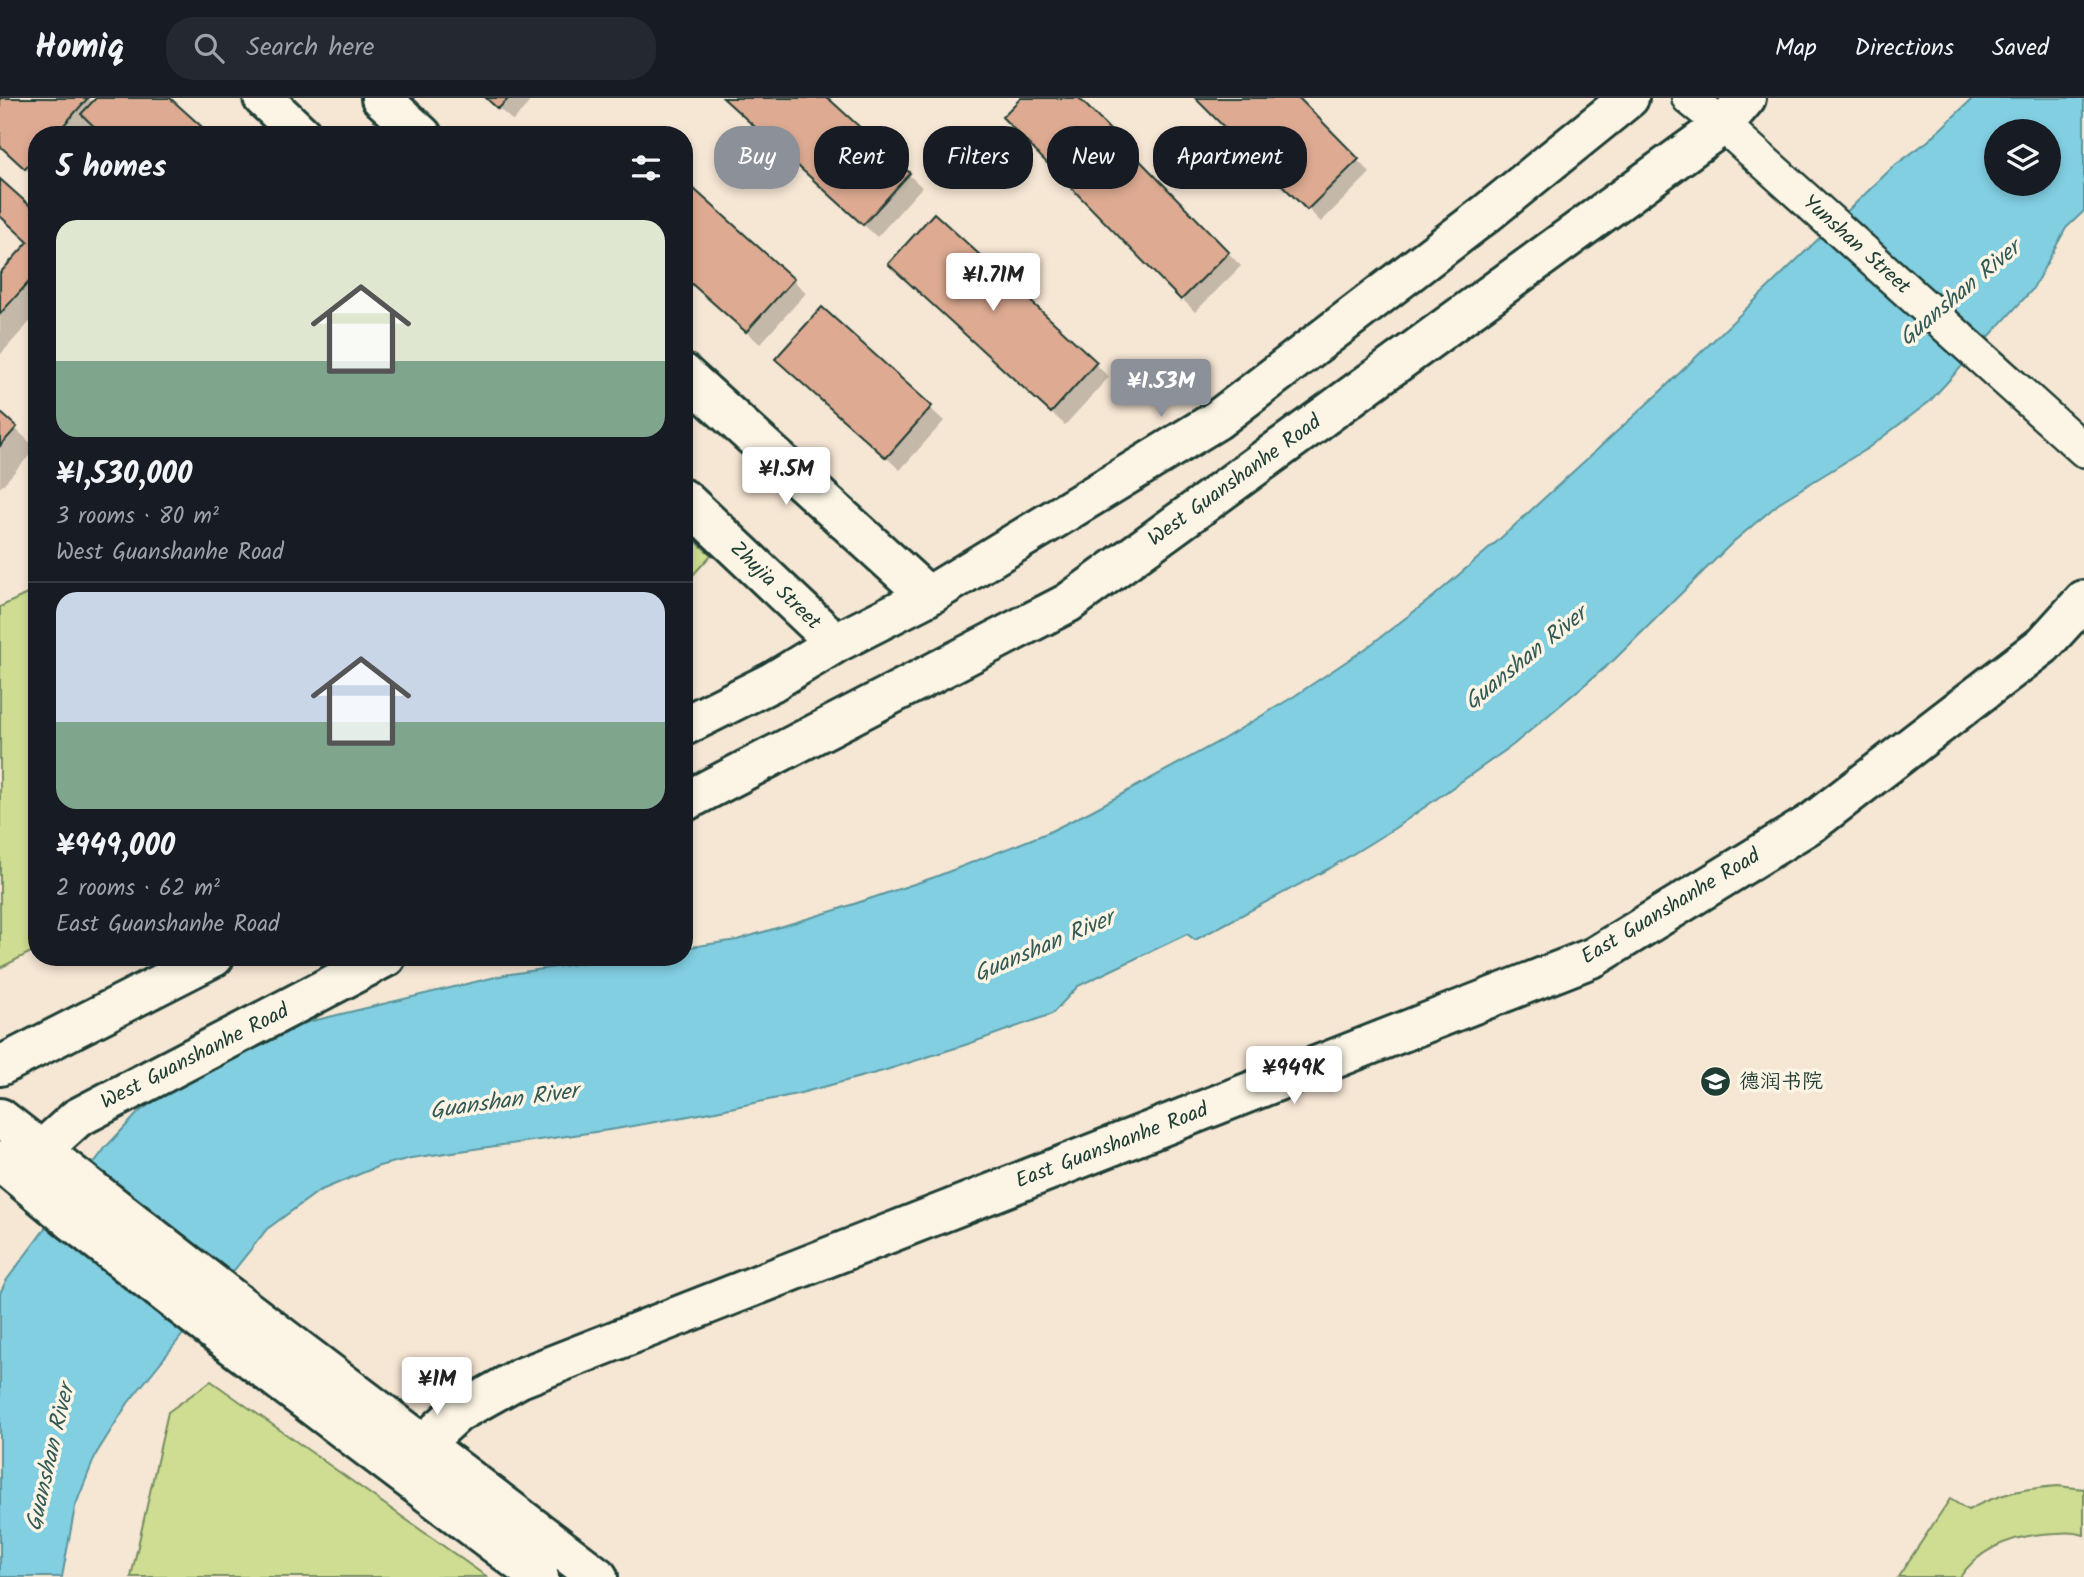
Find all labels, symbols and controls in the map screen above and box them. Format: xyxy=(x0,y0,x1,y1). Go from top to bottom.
search box xyxy=(166,17,656,80)
text: Homiq xyxy=(35,22,124,75)
text: Search here xyxy=(246,27,374,69)
icon: search xyxy=(190,29,228,67)
text: Map xyxy=(1775,29,1817,68)
text: Directions xyxy=(1855,29,1954,68)
text: Saved xyxy=(1992,29,2049,68)
map controls xyxy=(1984,119,2061,196)
button: layers xyxy=(1984,119,2061,196)
chip: Buy xyxy=(714,126,800,189)
chip: Rent xyxy=(814,126,909,189)
chip: Filters xyxy=(923,126,1033,189)
chip: New xyxy=(1047,126,1139,189)
chip: Apartment xyxy=(1153,126,1307,189)
text: 5 homes xyxy=(56,144,167,192)
icon: filters xyxy=(627,149,665,187)
street label: Yunshan Street xyxy=(1794,187,1918,303)
water label: Guanshan River xyxy=(1891,229,2032,356)
pin: ¥1.71M xyxy=(936,254,1050,313)
text: ¥1.71M xyxy=(962,258,1024,294)
icon: home xyxy=(298,266,424,392)
pin: ¥1.53M xyxy=(1104,360,1218,419)
text: ¥1.53M xyxy=(1127,364,1195,400)
street label: West Guanshanhe Road xyxy=(1141,406,1329,555)
pin: ¥1.5M xyxy=(737,448,835,507)
text: ¥1,530,000 xyxy=(56,451,192,499)
text: ¥1.5M xyxy=(758,452,814,488)
text: 3 rooms · 80 m² xyxy=(56,499,219,535)
street label: Zhujia Street xyxy=(722,534,829,639)
text: West Guanshanhe Road xyxy=(56,535,284,571)
water label: Guanshan River xyxy=(1457,595,1599,720)
icon: home xyxy=(298,638,424,764)
text: ¥949,000 xyxy=(56,823,175,871)
street label: East Guanshanhe Road xyxy=(1575,840,1767,974)
text: 2 rooms · 62 m² xyxy=(56,871,220,907)
water label: Guanshan River xyxy=(968,900,1124,993)
text: East Guanshanhe Road xyxy=(56,907,280,943)
street label: West Guanshanhe Road xyxy=(95,995,296,1119)
pin: ¥949K xyxy=(1245,1046,1343,1106)
text: ¥949K xyxy=(1262,1051,1326,1087)
school or university icon: 德润书院 xyxy=(1699,1065,1733,1099)
place label: 德润书院 xyxy=(1739,1066,1823,1099)
water label: Guanshan River xyxy=(428,1073,585,1130)
street label: East Guanshanhe Road xyxy=(1011,1094,1214,1198)
pin: ¥1M xyxy=(403,1358,471,1417)
text: ¥1M xyxy=(418,1362,456,1398)
water label: Guanshan River xyxy=(17,1377,86,1535)

